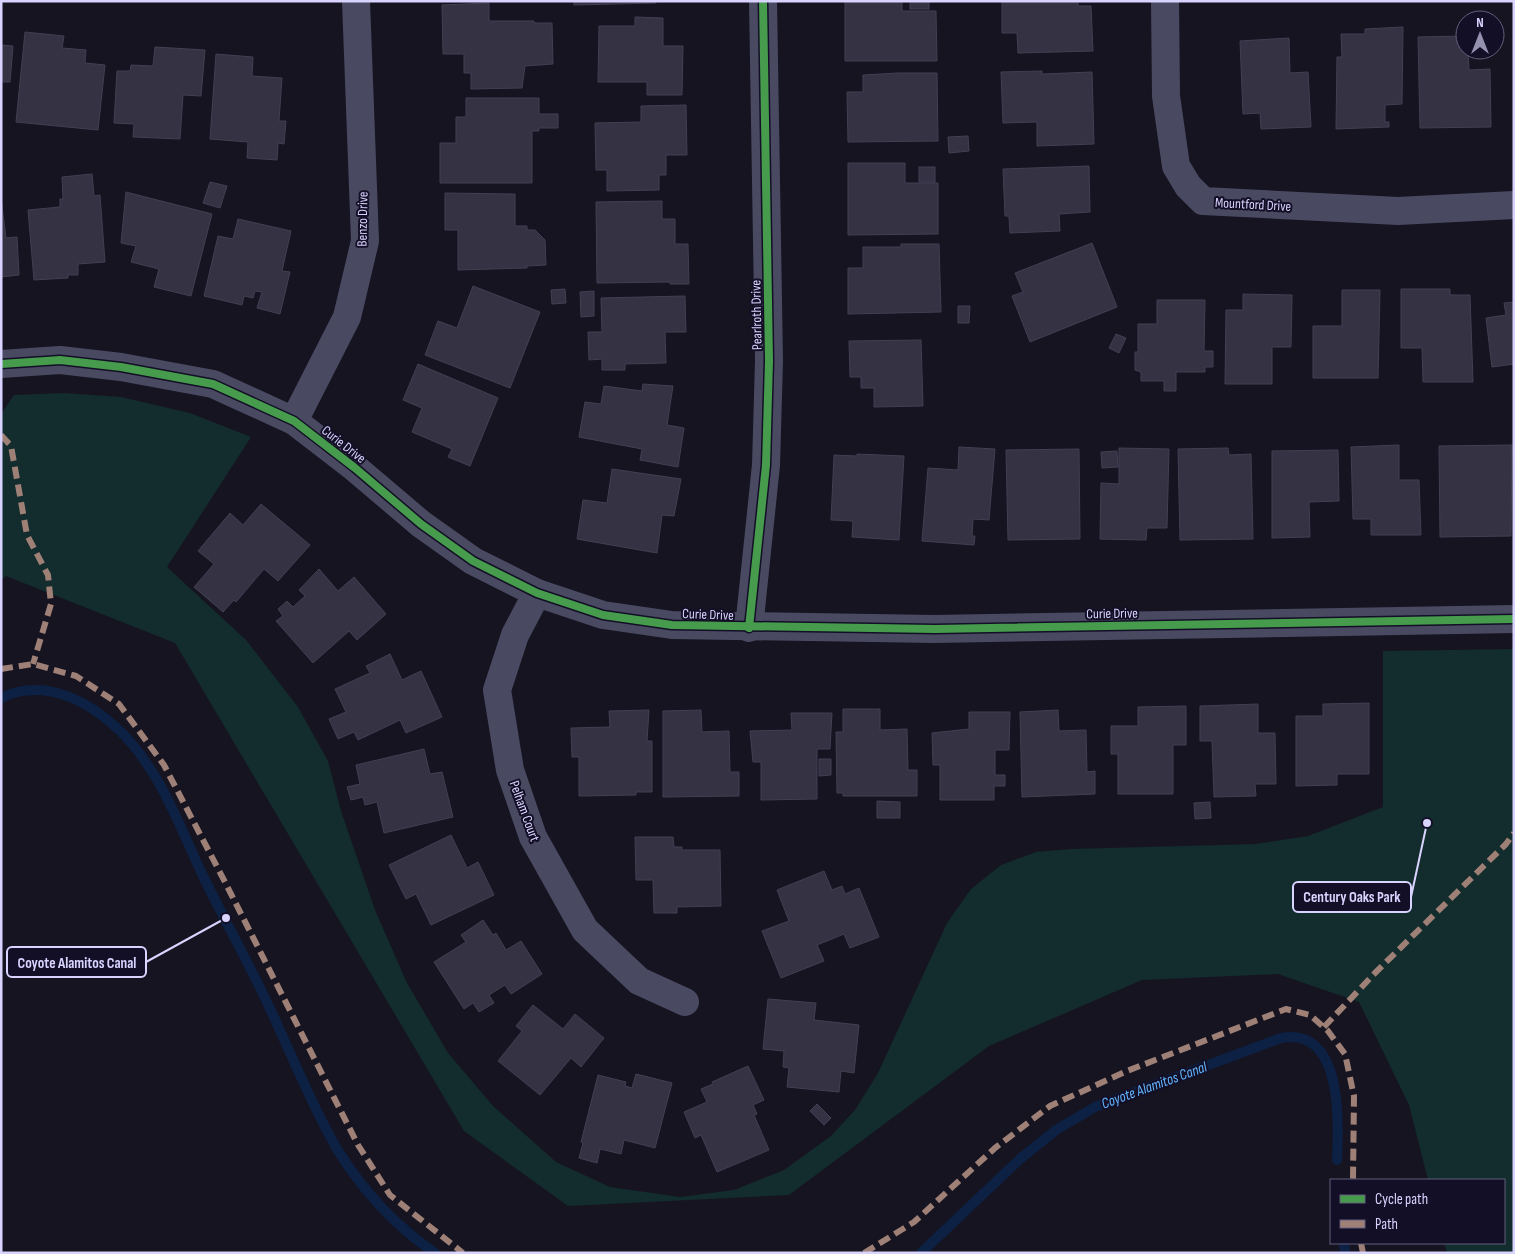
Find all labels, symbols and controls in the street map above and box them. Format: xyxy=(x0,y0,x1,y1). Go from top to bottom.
north arrow xyxy=(1455,10,1505,60)
text: N xyxy=(1476,14,1484,31)
street label: Benzo Drive xyxy=(354,191,371,247)
street label: Mountford Drive xyxy=(1214,194,1291,215)
street label: Pearlroth Drive xyxy=(747,280,766,350)
street label: Curie Drive xyxy=(318,422,369,467)
street label: Curie Drive xyxy=(682,605,734,624)
street label: Curie Drive xyxy=(1086,605,1138,622)
street label: Pelham Court xyxy=(506,778,543,844)
callout: Century Oaks Park xyxy=(1293,882,1411,912)
text: Century Oaks Park xyxy=(1303,888,1401,907)
callout: Coyote Alamitos Canal xyxy=(7,947,146,977)
text: Coyote Alamitos Canal xyxy=(18,954,136,973)
water label: Coyote Alamitos Canal xyxy=(1099,1057,1211,1113)
legend xyxy=(1330,1179,1505,1244)
text: Cycle path xyxy=(1375,1190,1428,1209)
text: Path xyxy=(1375,1215,1398,1234)

